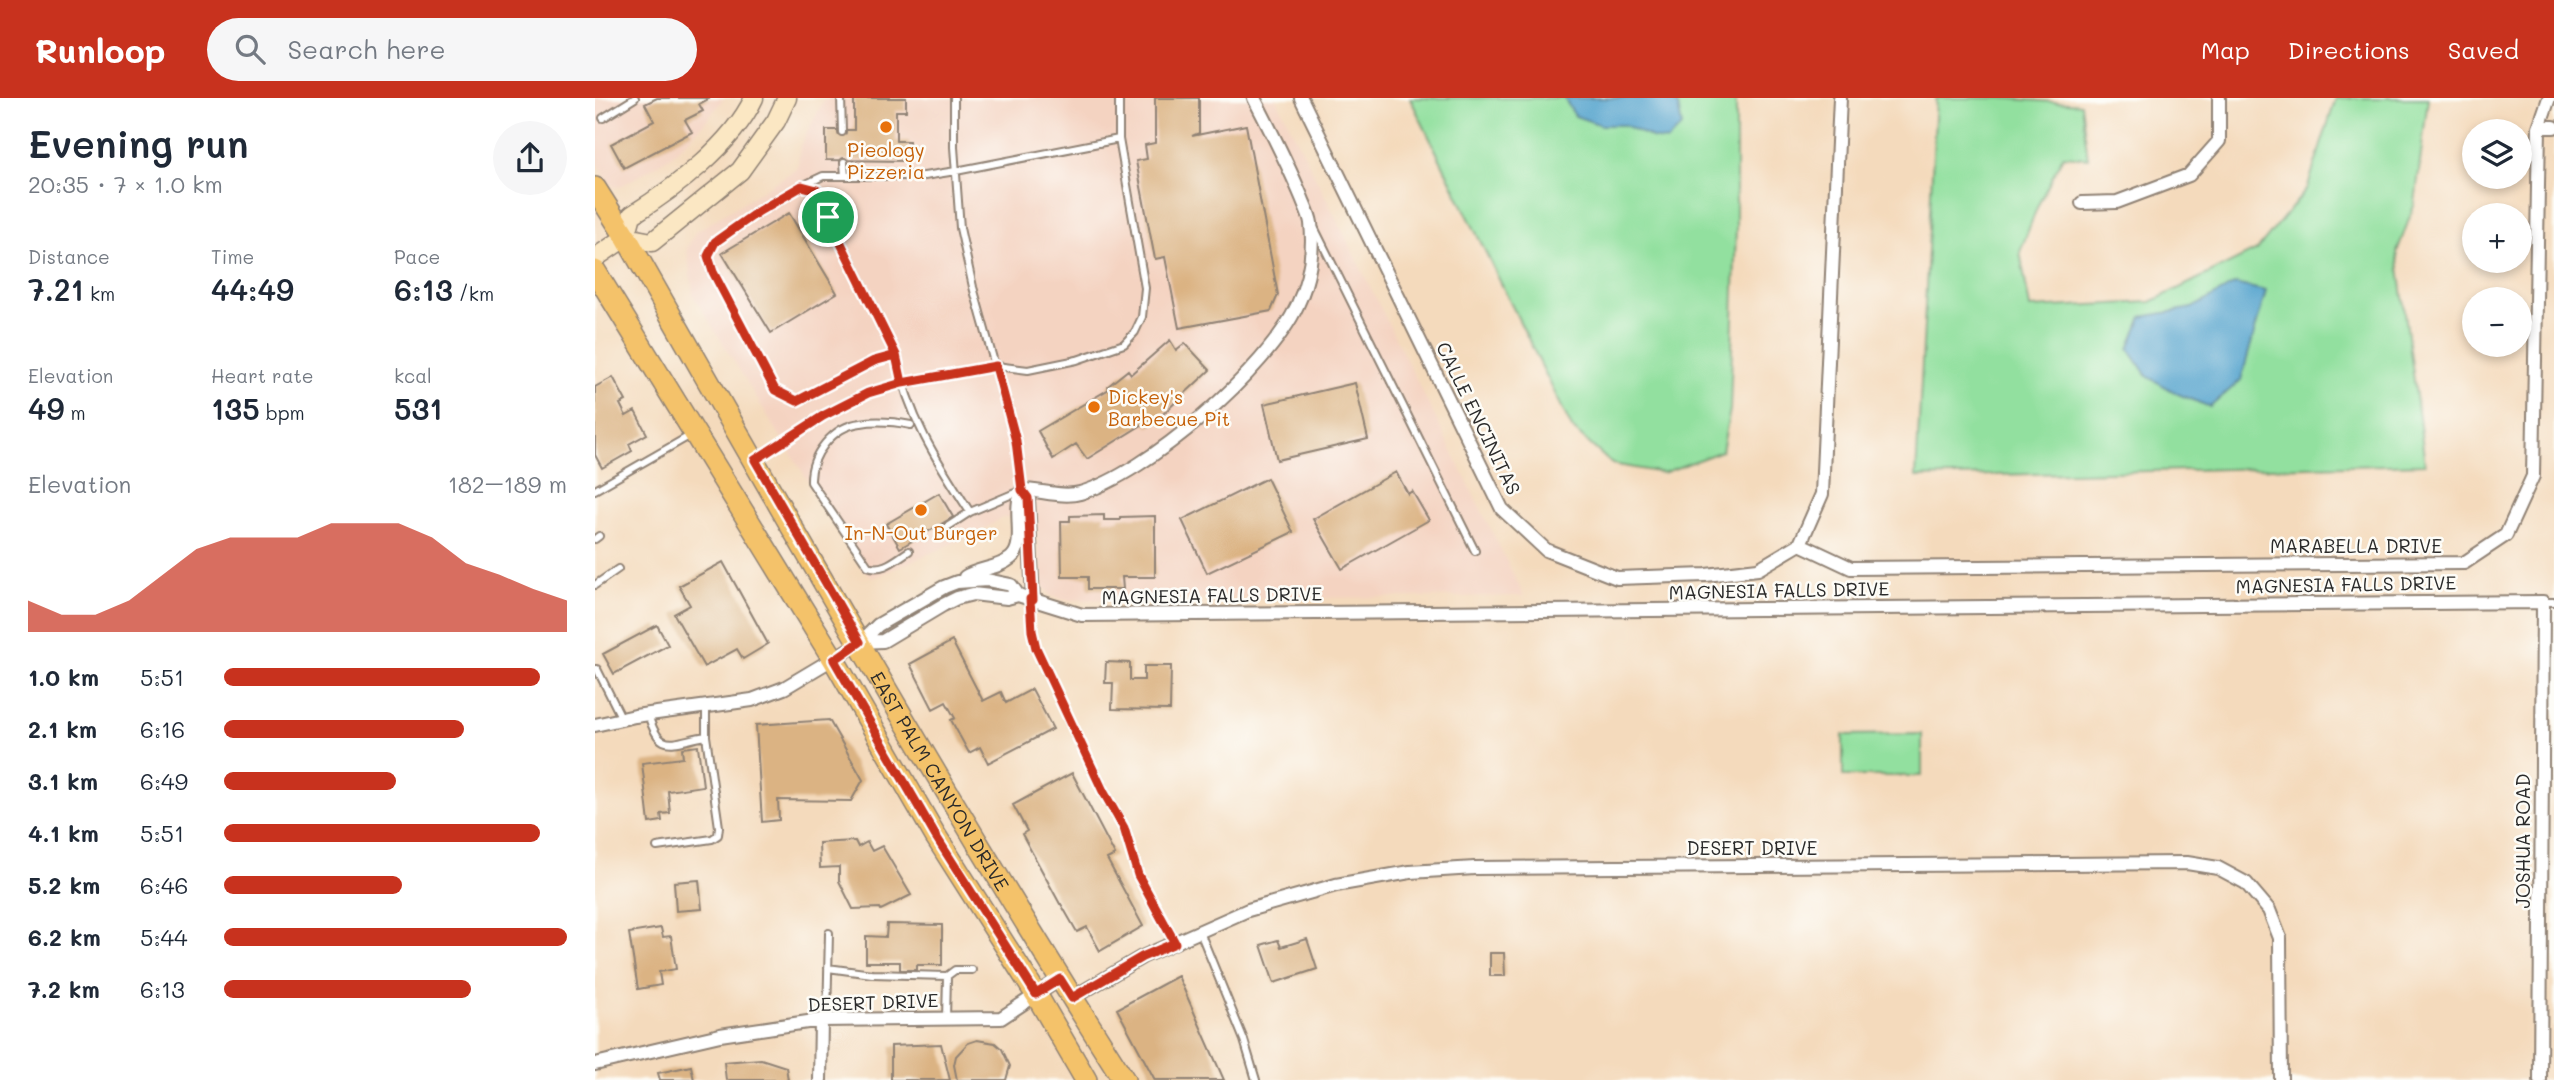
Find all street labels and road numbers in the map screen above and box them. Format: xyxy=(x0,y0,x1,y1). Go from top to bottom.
street label: CALLE ENCINITAS xyxy=(1431,337,1527,499)
street label: MARABELLA DRIVE xyxy=(2270,533,2442,558)
street label: MAGNESIA FALLS DRIVE xyxy=(2236,570,2457,598)
street label: MAGNESIA FALLS DRIVE xyxy=(1669,576,1890,604)
street label: MAGNESIA FALLS DRIVE xyxy=(1102,581,1323,609)
street label: EAST PALM CANYON DRIVE xyxy=(866,666,1016,895)
street label: JOSHUA ROAD xyxy=(2510,773,2535,909)
street label: DESERT DRIVE xyxy=(1686,835,1818,860)
street label: DESERT DRIVE xyxy=(807,987,939,1017)

